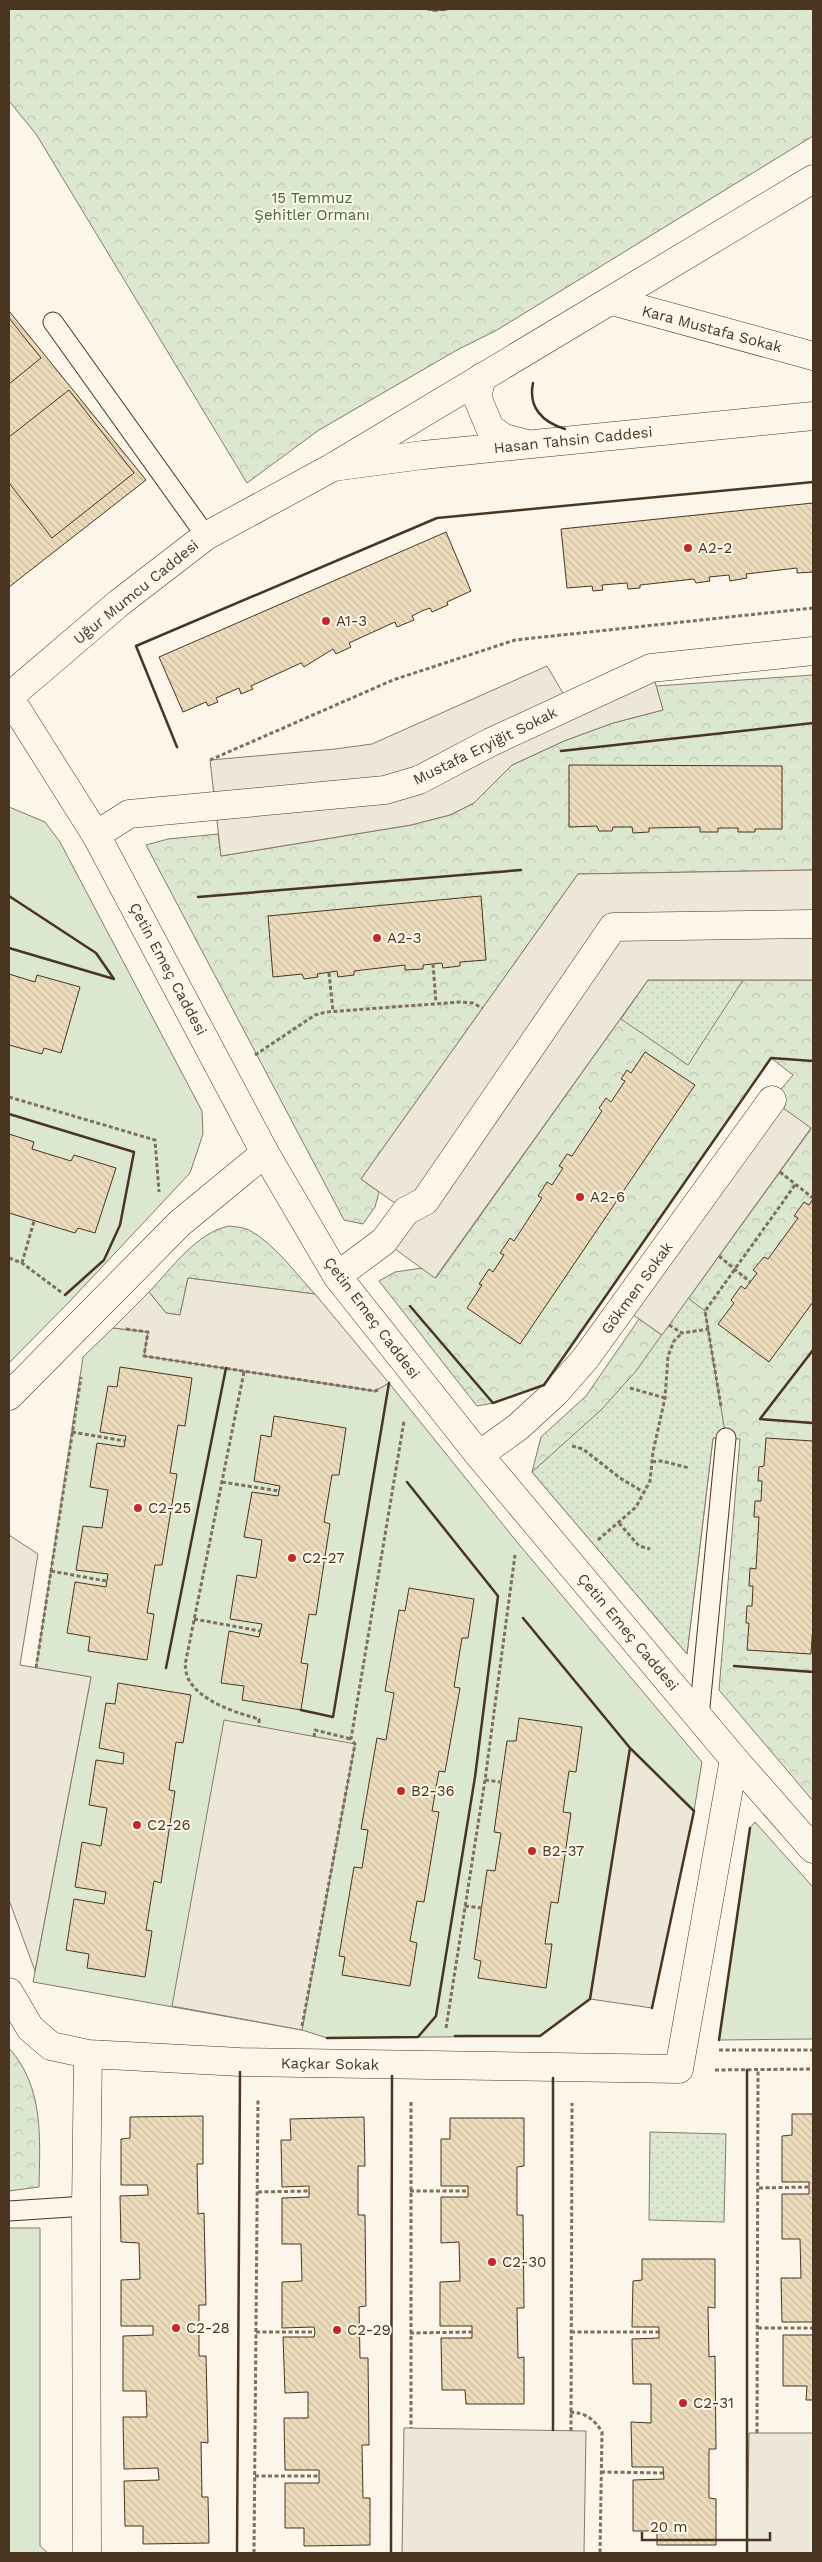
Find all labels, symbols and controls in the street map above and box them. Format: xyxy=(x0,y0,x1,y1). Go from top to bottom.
park label: 15 Temmuz Şehitler Ormanı xyxy=(254,189,370,224)
street label: Kara Mustafa Sokak xyxy=(640,302,785,357)
street label: Hasan Tahsin Caddesi xyxy=(493,423,653,457)
street label: Uğur Mumcu Caddesi xyxy=(70,536,202,648)
place label: A2-2 xyxy=(698,539,732,557)
marker: A2-2 xyxy=(682,542,694,554)
place label: A1-3 xyxy=(336,612,367,630)
marker: A1-3 xyxy=(320,615,332,627)
street label: Mustafa Eryiğit Sokak xyxy=(410,703,560,789)
street label: Çetin Emeç Caddesi xyxy=(125,900,211,1038)
place label: A2-3 xyxy=(387,929,422,947)
marker: A2-3 xyxy=(371,932,383,944)
place label: A2-6 xyxy=(590,1188,625,1206)
marker: A2-6 xyxy=(574,1191,586,1203)
street label: Gökmen Sokak xyxy=(597,1238,677,1338)
street label: Çetin Emeç Caddesi xyxy=(320,1254,424,1382)
place label: C2-25 xyxy=(148,1499,191,1517)
marker: C2-25 xyxy=(132,1502,144,1514)
place label: C2-27 xyxy=(302,1549,345,1567)
marker: C2-27 xyxy=(286,1552,298,1564)
street label: Çetin Emeç Caddesi xyxy=(574,1570,682,1694)
place label: B2-36 xyxy=(411,1782,455,1800)
marker: B2-36 xyxy=(395,1785,407,1797)
place label: C2-26 xyxy=(147,1816,191,1834)
marker: C2-26 xyxy=(131,1819,143,1831)
place label: B2-37 xyxy=(542,1842,584,1860)
marker: B2-37 xyxy=(526,1845,538,1857)
street label: Kaçkar Sokak xyxy=(281,2054,380,2074)
place label: C2-30 xyxy=(502,2253,546,2271)
marker: C2-30 xyxy=(486,2256,498,2268)
place label: C2-28 xyxy=(186,2319,230,2337)
place label: C2-29 xyxy=(347,2321,391,2339)
marker: C2-28 xyxy=(170,2322,182,2334)
marker: C2-29 xyxy=(331,2324,343,2336)
place label: C2-31 xyxy=(693,2394,734,2412)
marker: C2-31 xyxy=(677,2397,689,2409)
scale bar xyxy=(642,2510,770,2542)
text: 20 m xyxy=(650,2518,688,2536)

